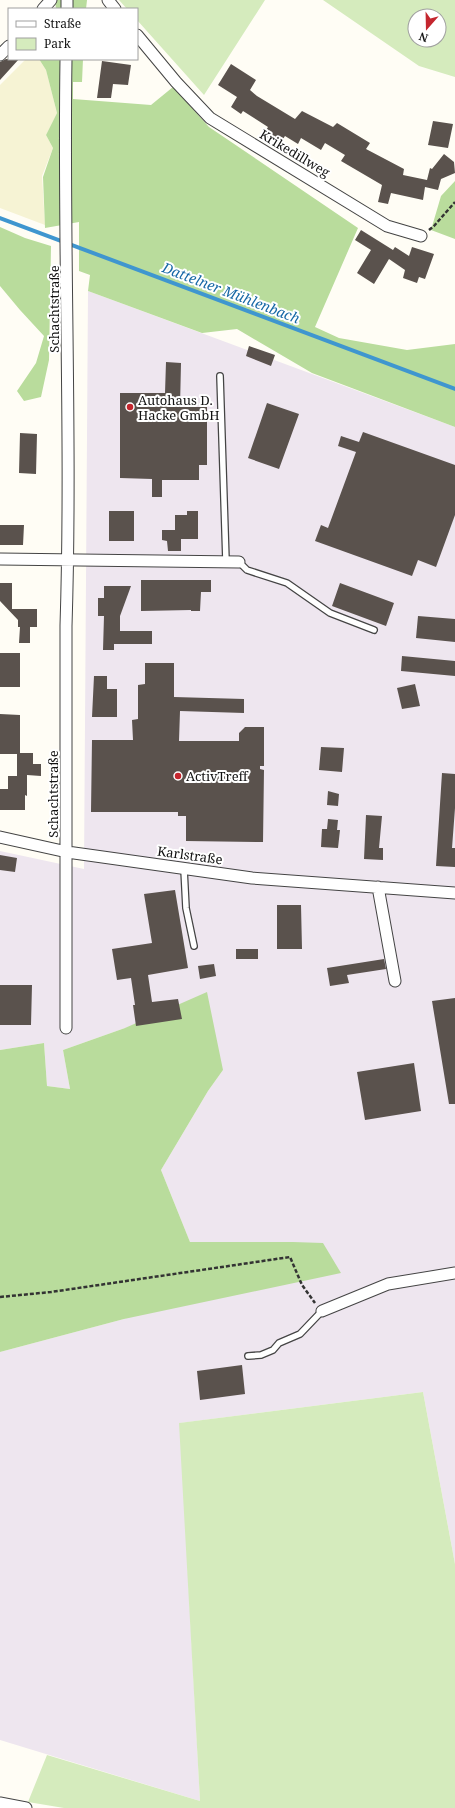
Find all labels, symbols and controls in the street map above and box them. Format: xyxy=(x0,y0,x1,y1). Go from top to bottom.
legend xyxy=(8,8,138,60)
north arrow xyxy=(407,8,447,48)
text: Straße xyxy=(44,15,81,32)
text: N xyxy=(416,29,430,46)
text: Park xyxy=(44,35,72,52)
street label: Krikedillweg xyxy=(256,125,334,181)
water label: Dattelner Mühlenbach xyxy=(159,257,303,328)
street label: Schachtstraße xyxy=(45,265,63,353)
place label: Autohaus D. Hacke GmbH xyxy=(138,391,220,424)
marker: Autohaus D. Hacke GmbH xyxy=(125,402,135,412)
street label: Schachtstraße xyxy=(44,750,62,838)
place label: ActivTreff xyxy=(186,767,250,785)
marker: ActivTreff xyxy=(173,771,183,781)
street label: Karlstraße xyxy=(156,842,224,868)

